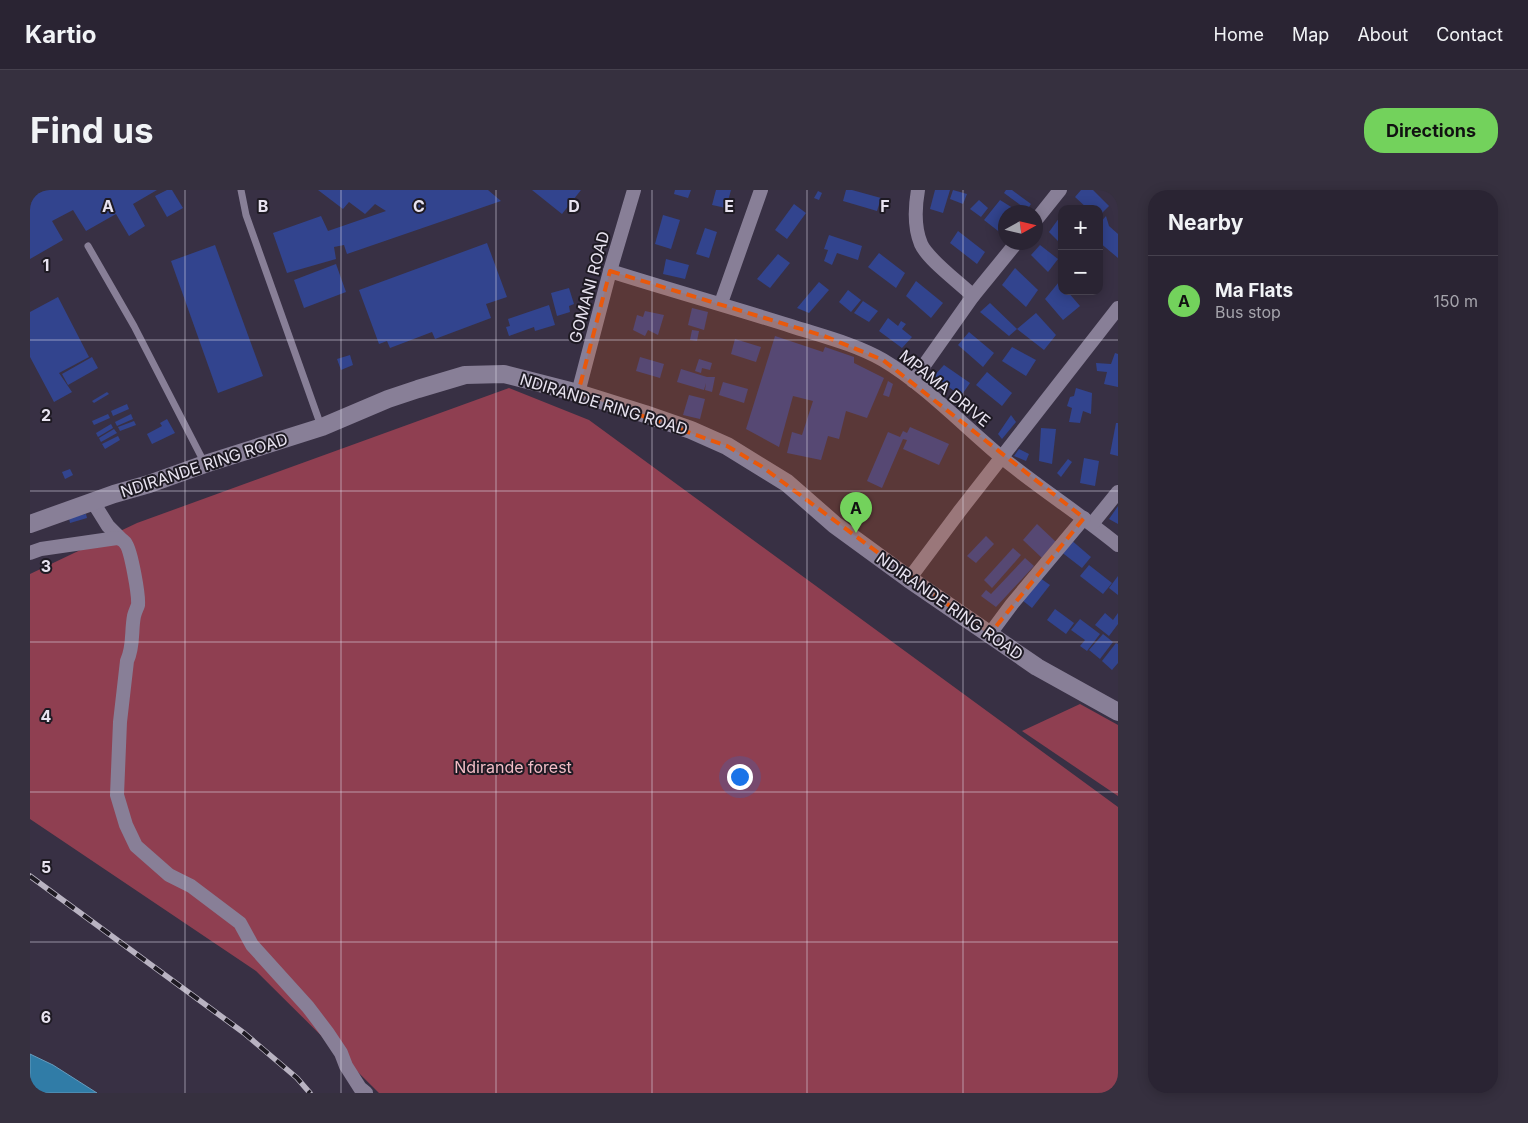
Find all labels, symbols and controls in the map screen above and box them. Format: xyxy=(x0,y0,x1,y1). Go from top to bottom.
text: Kartio xyxy=(25,20,96,49)
text: Home xyxy=(1214,24,1264,45)
text: Map xyxy=(1292,24,1329,45)
text: About xyxy=(1357,24,1408,45)
text: Contact xyxy=(1436,24,1503,45)
button: Directions xyxy=(1364,108,1498,153)
text: Find us xyxy=(30,109,154,151)
text: A xyxy=(102,196,114,216)
text: B xyxy=(258,196,268,216)
text: C xyxy=(413,196,425,216)
text: D xyxy=(568,196,580,216)
text: E xyxy=(724,196,734,216)
text: F xyxy=(880,196,890,216)
north arrow xyxy=(998,205,1043,250)
map controls xyxy=(1058,205,1103,295)
button: + xyxy=(1058,205,1103,250)
text: Nearby xyxy=(1168,210,1243,235)
street label: GOMANI ROAD xyxy=(564,229,614,345)
button: − xyxy=(1058,250,1103,295)
text: 1 xyxy=(43,255,49,275)
text: Ma Flats xyxy=(1215,279,1293,302)
text: A xyxy=(1178,291,1190,311)
text: 150 m xyxy=(1433,291,1478,311)
text: Bus stop xyxy=(1215,302,1281,322)
street label: MPAMA DRIVE xyxy=(895,345,995,431)
street label: NDIRANDE RING ROAD xyxy=(518,369,690,439)
text: 2 xyxy=(41,405,51,425)
street label: NDIRANDE RING ROAD xyxy=(118,429,290,501)
pin: A xyxy=(840,492,872,533)
street label: NDIRANDE RING ROAD xyxy=(873,548,1027,664)
text: 3 xyxy=(41,556,51,576)
text: 4 xyxy=(41,706,52,726)
park label: Ndirande forest xyxy=(454,757,572,777)
your location xyxy=(727,764,753,790)
text: 5 xyxy=(41,857,51,877)
text: 6 xyxy=(41,1007,51,1027)

